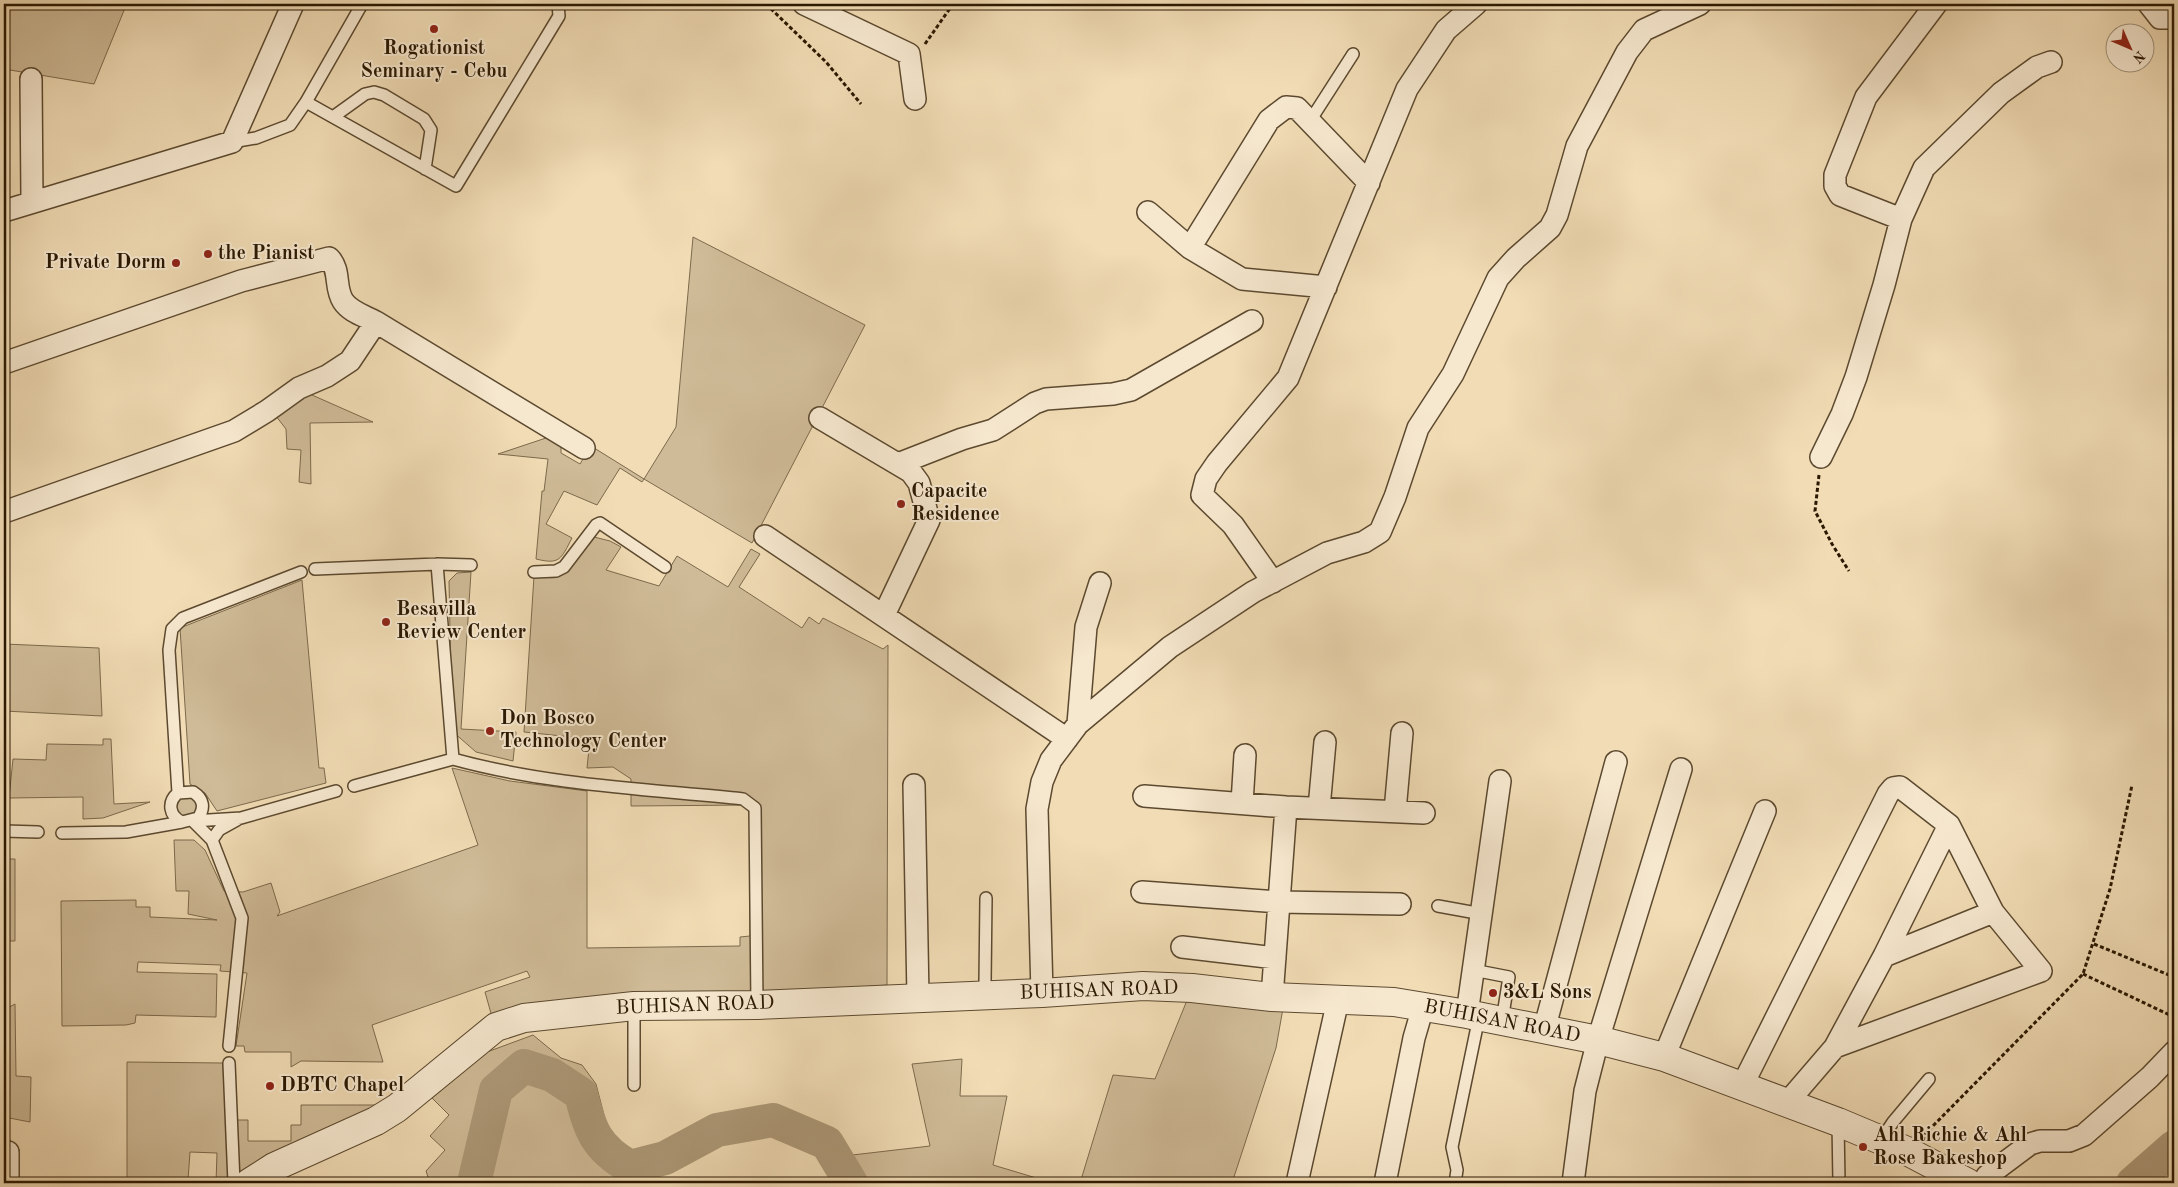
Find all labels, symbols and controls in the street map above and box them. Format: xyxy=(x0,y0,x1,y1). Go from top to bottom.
north arrow xyxy=(2106,22,2156,72)
marker: Rogationist Seminary - Cebu xyxy=(428,23,440,35)
place label: Rogationist Seminary - Cebu xyxy=(361,39,508,82)
text: N xyxy=(2130,48,2147,65)
place label: the Pianist xyxy=(218,244,315,264)
marker: the Pianist xyxy=(202,248,214,260)
place label: Private Dorm xyxy=(45,253,166,273)
marker: Private Dorm xyxy=(170,257,182,269)
place label: Capacite Residence xyxy=(911,482,1000,525)
marker: Capacite Residence xyxy=(895,498,907,510)
place label: Besavilla Review Center xyxy=(396,600,527,643)
marker: Besavilla Review Center xyxy=(380,616,392,628)
place label: Don Bosco Technology Center xyxy=(500,709,667,752)
marker: Don Bosco Technology Center xyxy=(484,725,496,737)
street label: BUHISAN ROAD xyxy=(1019,978,1179,1004)
place label: 3&L Sons xyxy=(1503,983,1592,1003)
marker: 3&L Sons xyxy=(1487,987,1499,999)
street label: BUHISAN ROAD xyxy=(615,993,775,1019)
street label: BUHISAN ROAD xyxy=(1422,997,1582,1047)
place label: DBTC Chapel xyxy=(280,1076,404,1096)
marker: DBTC Chapel xyxy=(264,1080,276,1092)
place label: Ahl Richie & Ahl Rose Bakeshop xyxy=(1873,1126,2027,1169)
marker: Ahl Richie & Ahl Rose Bakeshop xyxy=(1857,1141,1869,1153)

